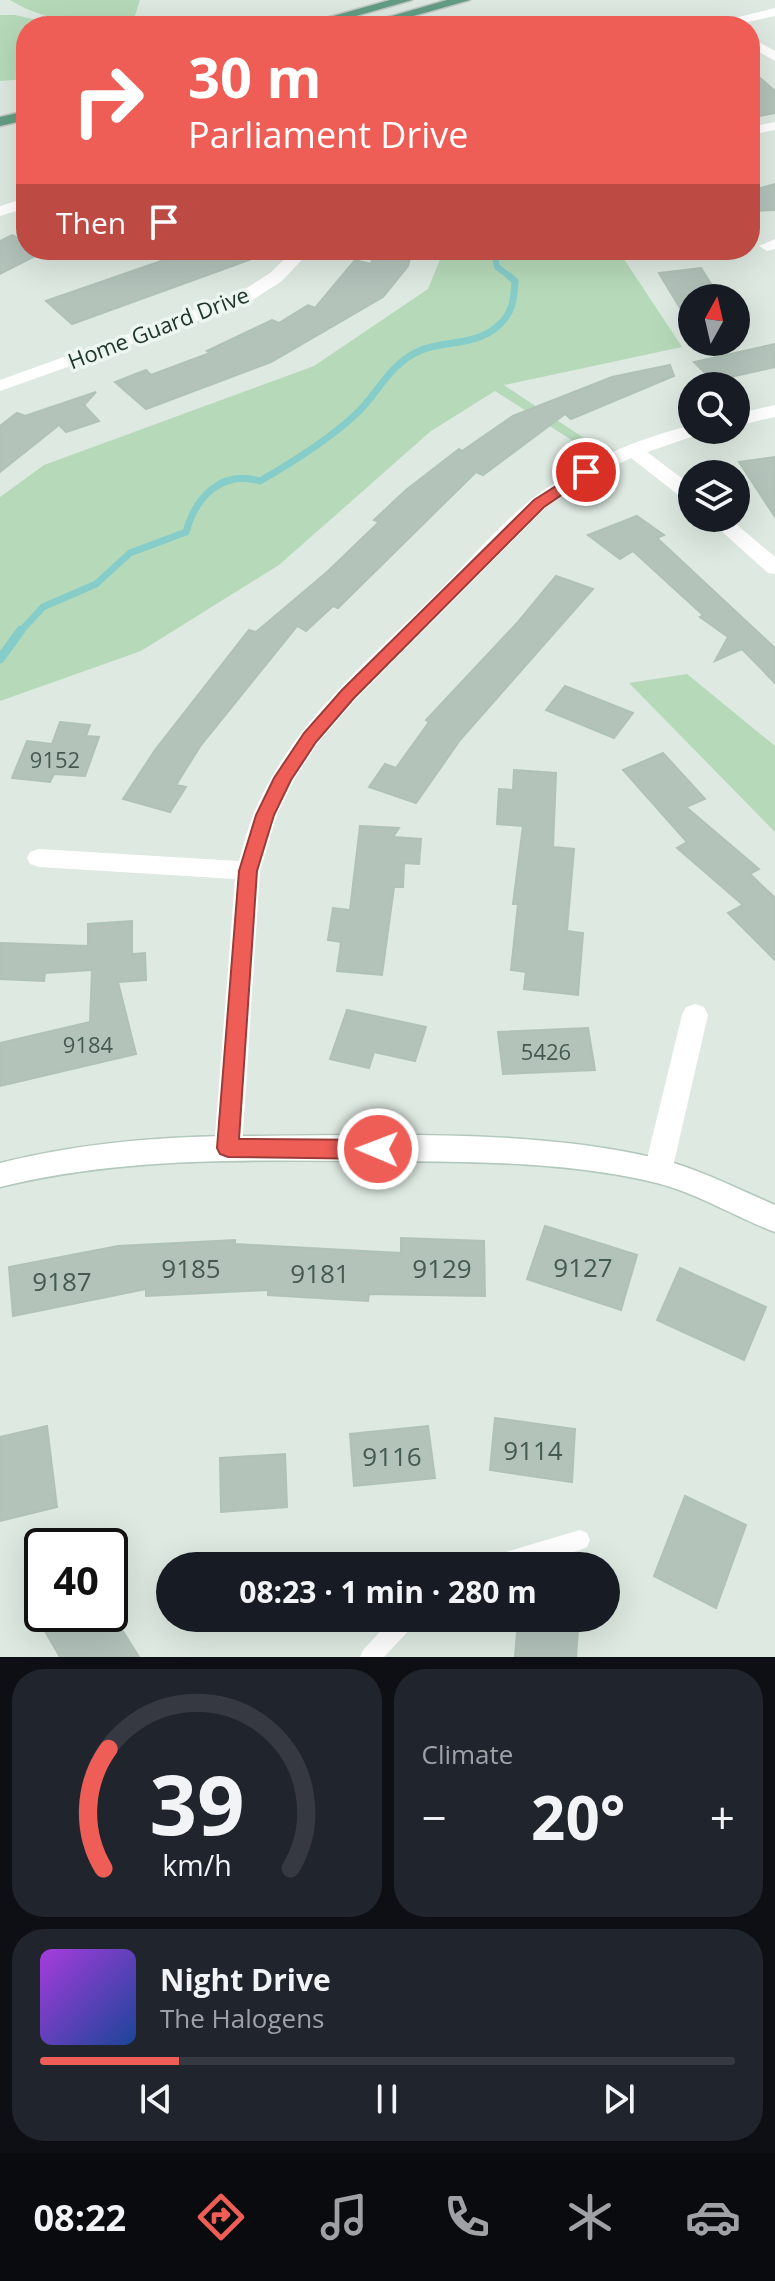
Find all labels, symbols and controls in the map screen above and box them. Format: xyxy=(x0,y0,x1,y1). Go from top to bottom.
text: 30 m xyxy=(188,38,322,114)
icon: right xyxy=(56,48,160,152)
text: Parliament Drive xyxy=(188,110,468,159)
icon: arrive xyxy=(142,200,186,244)
text: Then xyxy=(56,202,126,243)
street label: Home Guard Drive xyxy=(63,279,253,375)
north arrow xyxy=(678,284,750,356)
map controls xyxy=(678,284,750,532)
button: search xyxy=(678,372,750,444)
pin xyxy=(552,438,620,506)
icon: arrive xyxy=(564,450,608,494)
button: layers xyxy=(678,460,750,532)
house number: 9152 xyxy=(30,744,80,774)
house number: 9184 xyxy=(63,1029,114,1059)
house number: 5426 xyxy=(521,1036,571,1066)
position arrow xyxy=(336,1107,420,1191)
house number: 9127 xyxy=(553,1249,613,1285)
house number: 9185 xyxy=(161,1250,221,1286)
house number: 9129 xyxy=(412,1250,472,1286)
house number: 9181 xyxy=(290,1255,350,1291)
house number: 9187 xyxy=(32,1263,92,1299)
house number: 9114 xyxy=(503,1432,563,1468)
house number: 9116 xyxy=(362,1438,422,1474)
speed limit sign: 40 xyxy=(24,1528,128,1632)
text: 08:23 · 1 min · 280 m xyxy=(239,1571,537,1612)
text: Climate xyxy=(422,1736,513,1772)
text: 39 xyxy=(149,1746,244,1859)
text: 20° xyxy=(531,1776,625,1858)
text: − xyxy=(422,1787,447,1847)
text: + xyxy=(710,1787,735,1847)
text: km/h xyxy=(162,1845,231,1884)
text: Night Drive xyxy=(160,1959,331,2000)
text: The Halogens xyxy=(160,2000,325,2036)
icon: previous xyxy=(134,2077,178,2121)
icon: pause xyxy=(365,2077,409,2121)
icon: next xyxy=(597,2077,641,2121)
icon: directions xyxy=(193,2189,249,2245)
icon: music xyxy=(316,2189,372,2245)
icon: phone xyxy=(439,2189,495,2245)
icon: climate xyxy=(562,2189,618,2245)
icon: car xyxy=(685,2189,741,2245)
text: 08:22 xyxy=(34,2193,126,2242)

